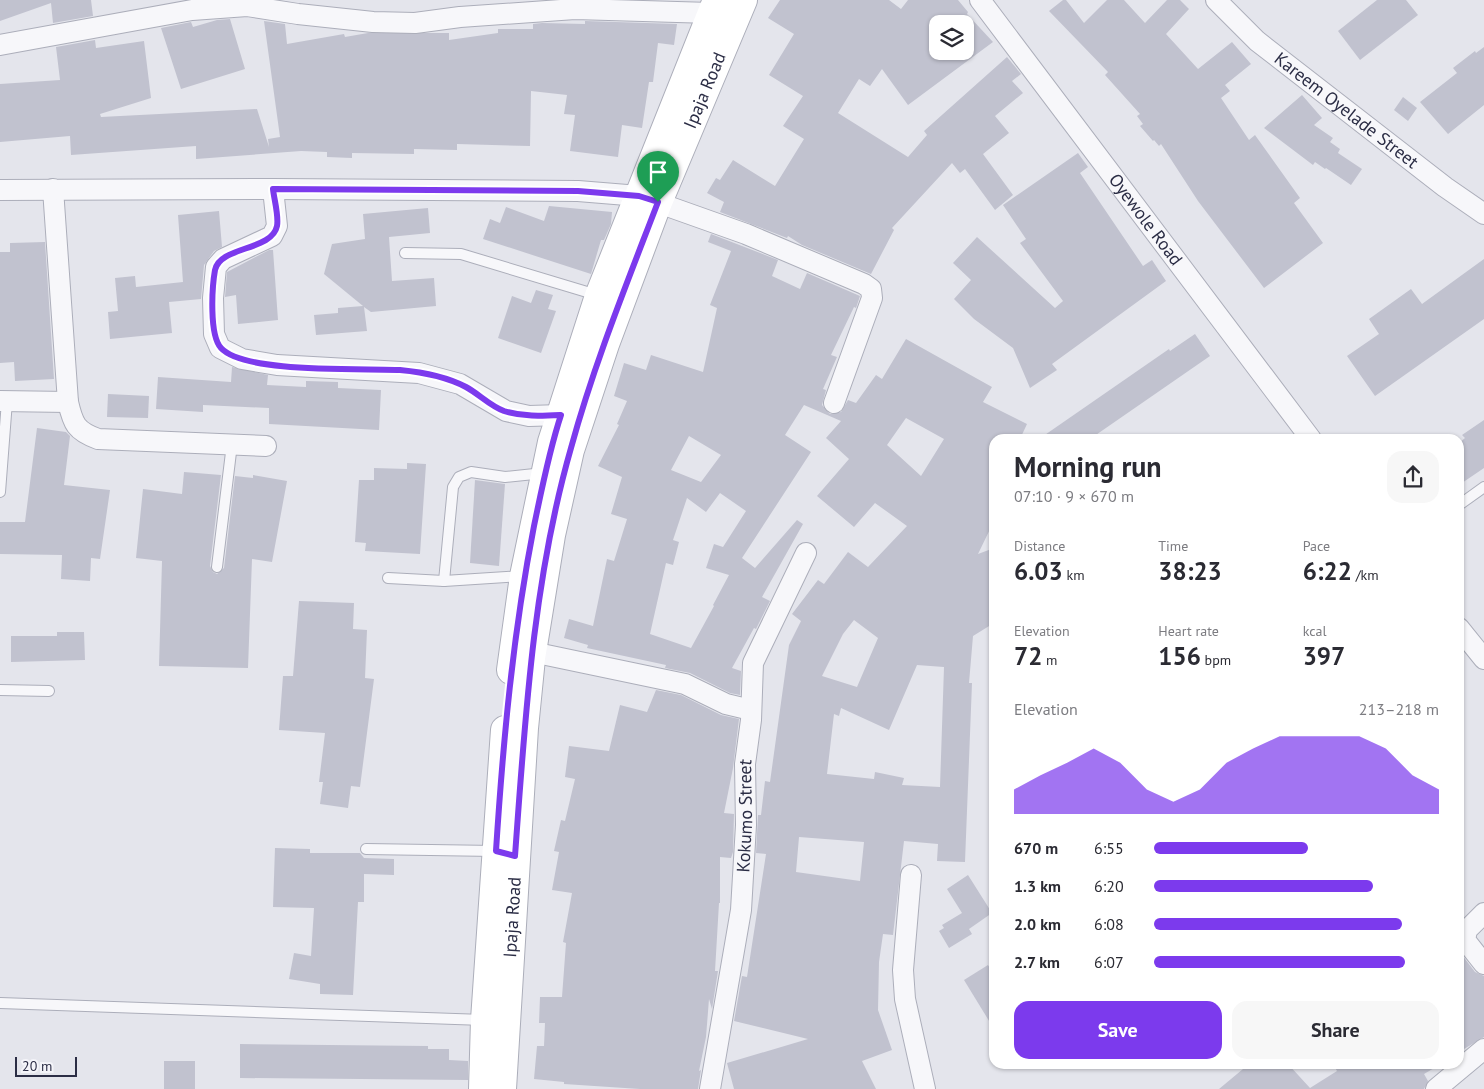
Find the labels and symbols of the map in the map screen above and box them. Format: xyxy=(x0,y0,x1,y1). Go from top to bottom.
street label: Kareem Oyelade Street xyxy=(1270,47,1423,173)
street label: Ipaja Road xyxy=(678,49,731,132)
pin xyxy=(637,151,679,202)
street label: Oyewole Road xyxy=(1104,169,1188,270)
street label: Kokumo Street xyxy=(731,758,757,873)
street label: Ipaja Road xyxy=(498,876,526,958)
scale bar xyxy=(15,1054,78,1077)

